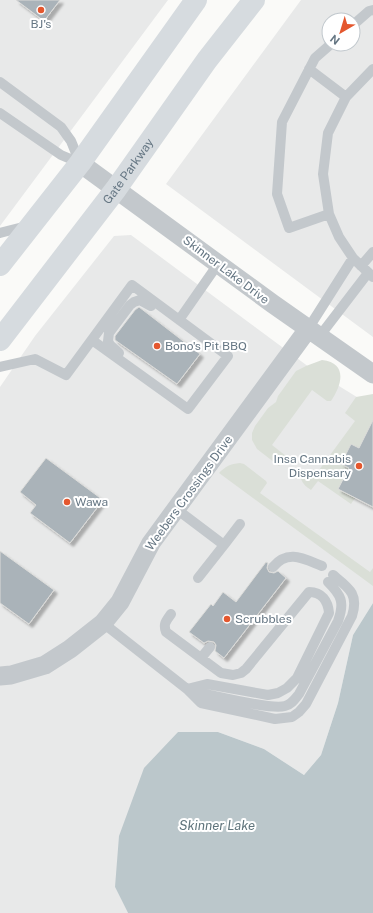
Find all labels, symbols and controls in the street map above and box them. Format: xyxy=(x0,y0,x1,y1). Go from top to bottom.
marker: BJ's xyxy=(36,5,46,15)
north arrow xyxy=(321,12,361,52)
place label: BJ's xyxy=(31,17,51,31)
text: N xyxy=(328,33,342,47)
street label: Gate Parkway xyxy=(100,135,157,207)
street label: Skinner Lake Drive xyxy=(180,233,272,307)
place label: Bono's Pit BBQ xyxy=(165,339,247,353)
marker: Bono's Pit BBQ xyxy=(152,341,162,351)
street label: Weebers Crossings Drive xyxy=(143,433,236,553)
place label: Insa Cannabis Dispensary xyxy=(274,452,352,480)
marker: Insa Cannabis Dispensary xyxy=(354,461,364,471)
place label: Wawa xyxy=(75,495,108,509)
marker: Wawa xyxy=(62,497,72,507)
place label: Scrubbles xyxy=(235,612,292,626)
marker: Scrubbles xyxy=(222,614,232,624)
water label: Skinner Lake xyxy=(179,818,255,833)

